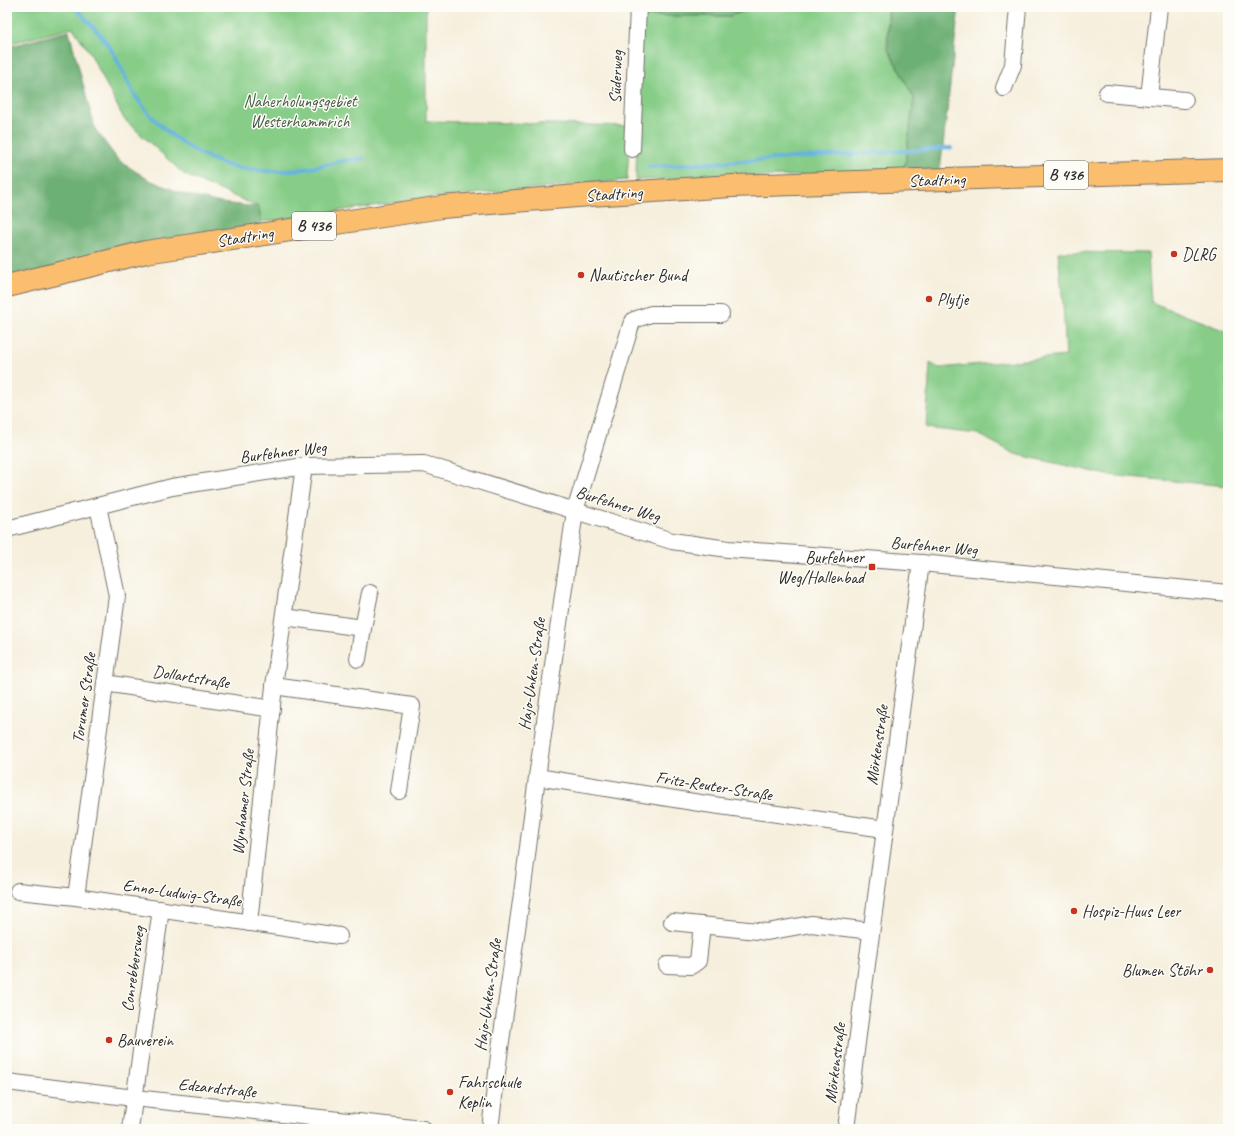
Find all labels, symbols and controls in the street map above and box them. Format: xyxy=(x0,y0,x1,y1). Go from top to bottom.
street label: Süderweg xyxy=(605,49,627,104)
park label: Naherholungsgebiet Westerhammrich xyxy=(244,91,359,132)
road number: B 436 xyxy=(1044,161,1088,189)
street label: Stadtring xyxy=(908,168,967,191)
street label: Stadtring xyxy=(585,181,644,206)
road number: B 436 xyxy=(292,212,336,240)
street label: Stadtring xyxy=(215,222,276,252)
place label: DLRG xyxy=(1182,244,1217,265)
marker: DLRG xyxy=(1169,249,1179,259)
place label: Nautischer Bund xyxy=(589,265,689,286)
marker: Nautischer Bund xyxy=(576,270,586,280)
place label: Plytje xyxy=(937,289,970,310)
marker: Plytje xyxy=(924,294,934,304)
street label: Burfehner Weg xyxy=(239,436,328,468)
street label: Burfehner Weg xyxy=(573,481,664,527)
street label: Burfehner Weg xyxy=(890,532,979,560)
place label: Burfehner Weg/Hallenbad xyxy=(777,547,867,588)
marker: Burfehner Weg/Hallenbad xyxy=(867,562,877,572)
street label: Hajo-Unken-Straße xyxy=(514,615,550,731)
street label: Torumer Straße xyxy=(67,650,101,744)
street label: Dollartstraße xyxy=(151,661,232,694)
street label: Mörkenstraße xyxy=(861,702,893,786)
street label: Wynhamer Straße xyxy=(227,747,259,856)
street label: Fritz-Reuter-Straße xyxy=(655,766,775,806)
street label: Enno-Ludwig-Straße xyxy=(122,874,244,912)
place label: Hospiz-Huus Leer xyxy=(1082,901,1182,922)
marker: Hospiz-Huus Leer xyxy=(1069,906,1079,916)
street label: Conrebbersweg xyxy=(117,923,150,1013)
street label: Hajo-Unken-Straße xyxy=(470,936,506,1052)
place label: Blumen Stöhr xyxy=(1122,960,1204,981)
marker: Blumen Stöhr xyxy=(1205,965,1215,975)
street label: Mörkenstraße xyxy=(820,1020,850,1104)
place label: Bauverein xyxy=(117,1030,175,1051)
marker: Bauverein xyxy=(104,1035,114,1045)
place label: Fahrschule Keplin xyxy=(458,1072,522,1113)
street label: Edzardstraße xyxy=(177,1073,258,1103)
marker: Fahrschule Keplin xyxy=(445,1087,455,1097)

